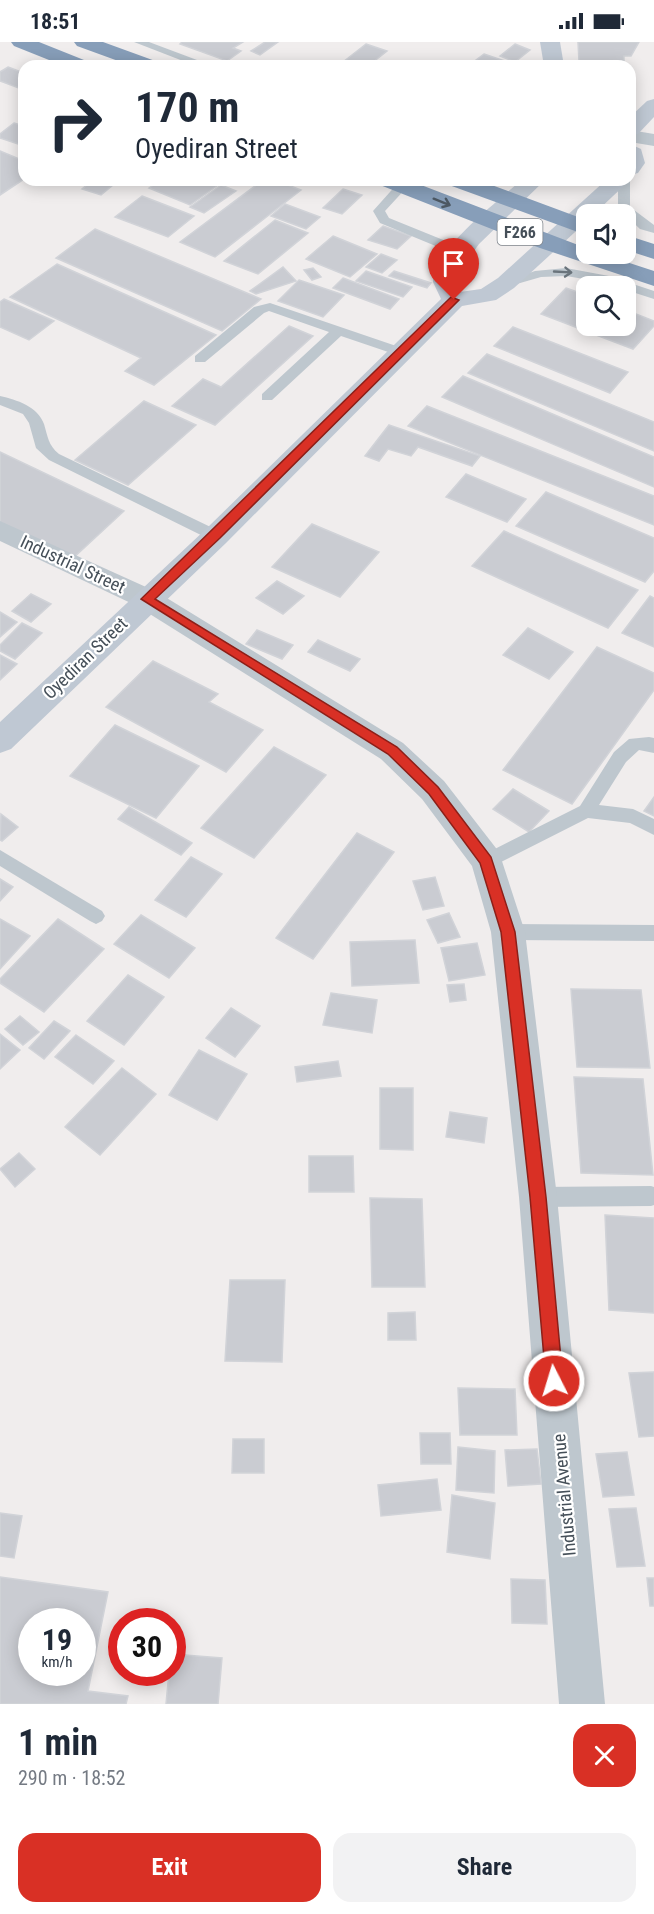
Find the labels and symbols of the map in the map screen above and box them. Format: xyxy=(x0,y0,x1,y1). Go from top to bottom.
one-way arrow xyxy=(432,197,451,208)
road number: F266 xyxy=(498,219,542,245)
pin xyxy=(428,238,479,300)
one-way arrow xyxy=(553,267,573,278)
street label: Industrial Street xyxy=(17,531,129,597)
street label: Oyediran Street xyxy=(39,613,131,703)
position arrow xyxy=(522,1349,586,1413)
street label: Industrial Avenue xyxy=(548,1433,580,1557)
speed limit sign: 30 xyxy=(108,1608,186,1686)

